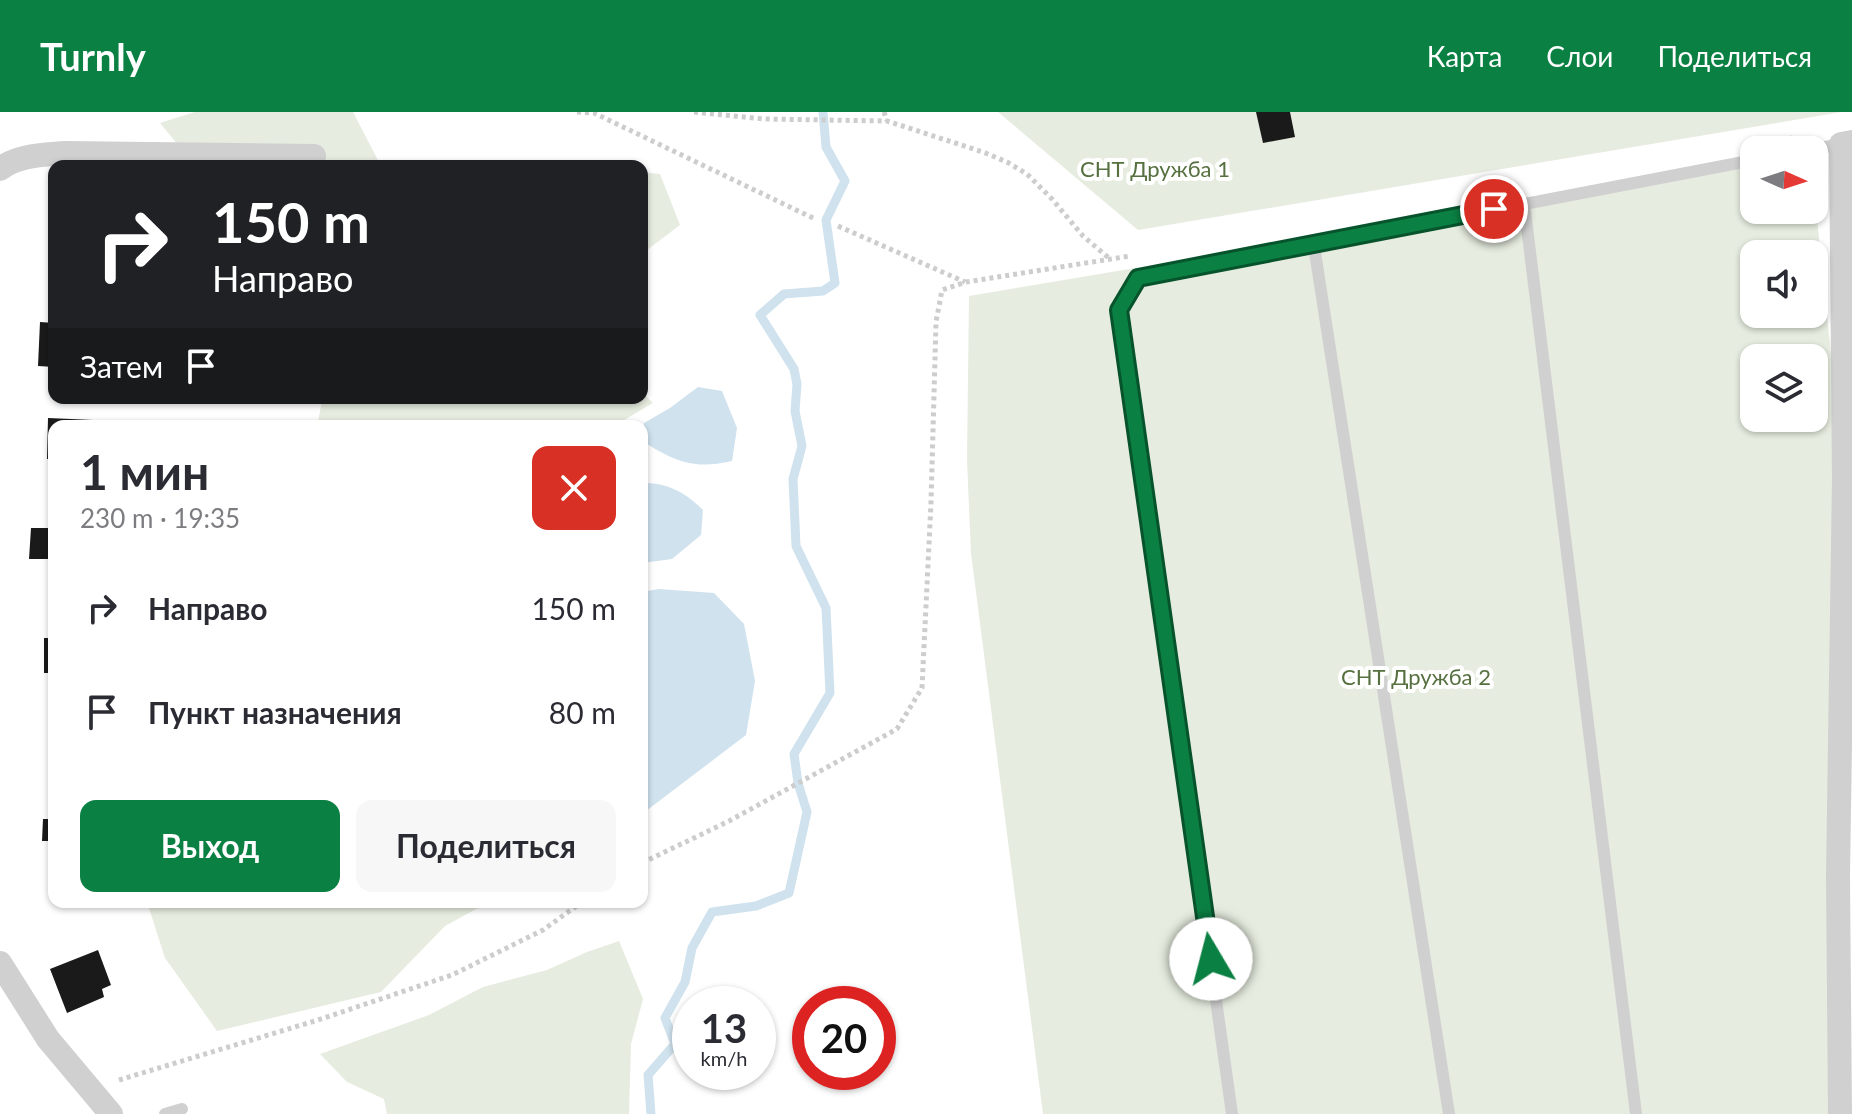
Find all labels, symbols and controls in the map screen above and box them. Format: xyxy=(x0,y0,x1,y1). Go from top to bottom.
text: Turnly xyxy=(40,33,146,79)
text: Карта xyxy=(1427,39,1502,73)
text: Слои xyxy=(1546,39,1613,73)
text: Поделиться xyxy=(1657,39,1812,73)
north arrow xyxy=(1740,136,1828,224)
map controls xyxy=(1740,136,1828,432)
park label: СНТ Дружба 1 xyxy=(1080,155,1230,182)
pin xyxy=(1460,175,1528,243)
icon: arrive xyxy=(1472,187,1516,231)
text: 150 m xyxy=(212,188,370,255)
icon: right xyxy=(80,192,184,296)
button: sound xyxy=(1740,240,1828,328)
text: Направо xyxy=(212,256,353,300)
icon: arrive xyxy=(179,344,223,388)
button: layers xyxy=(1740,344,1828,432)
text: Затем xyxy=(80,348,163,384)
text: 1 мин xyxy=(80,443,209,500)
button: close xyxy=(532,446,616,530)
text: 230 m · 19:35 xyxy=(80,502,240,534)
icon: right xyxy=(80,586,124,630)
text: Направо xyxy=(148,590,268,626)
text: 150 m xyxy=(531,590,616,626)
park label: СНТ Дружба 2 xyxy=(1341,663,1491,690)
icon: arrive xyxy=(80,690,124,734)
text: Пункт назначения xyxy=(148,694,402,730)
text: 80 m xyxy=(549,694,616,730)
button: Выход xyxy=(80,800,340,892)
button: Поделиться xyxy=(356,800,616,892)
position arrow xyxy=(1169,917,1253,1001)
speed limit sign: 20 xyxy=(792,986,896,1090)
text: 13 xyxy=(701,1004,747,1052)
text: km/h xyxy=(701,1046,747,1070)

